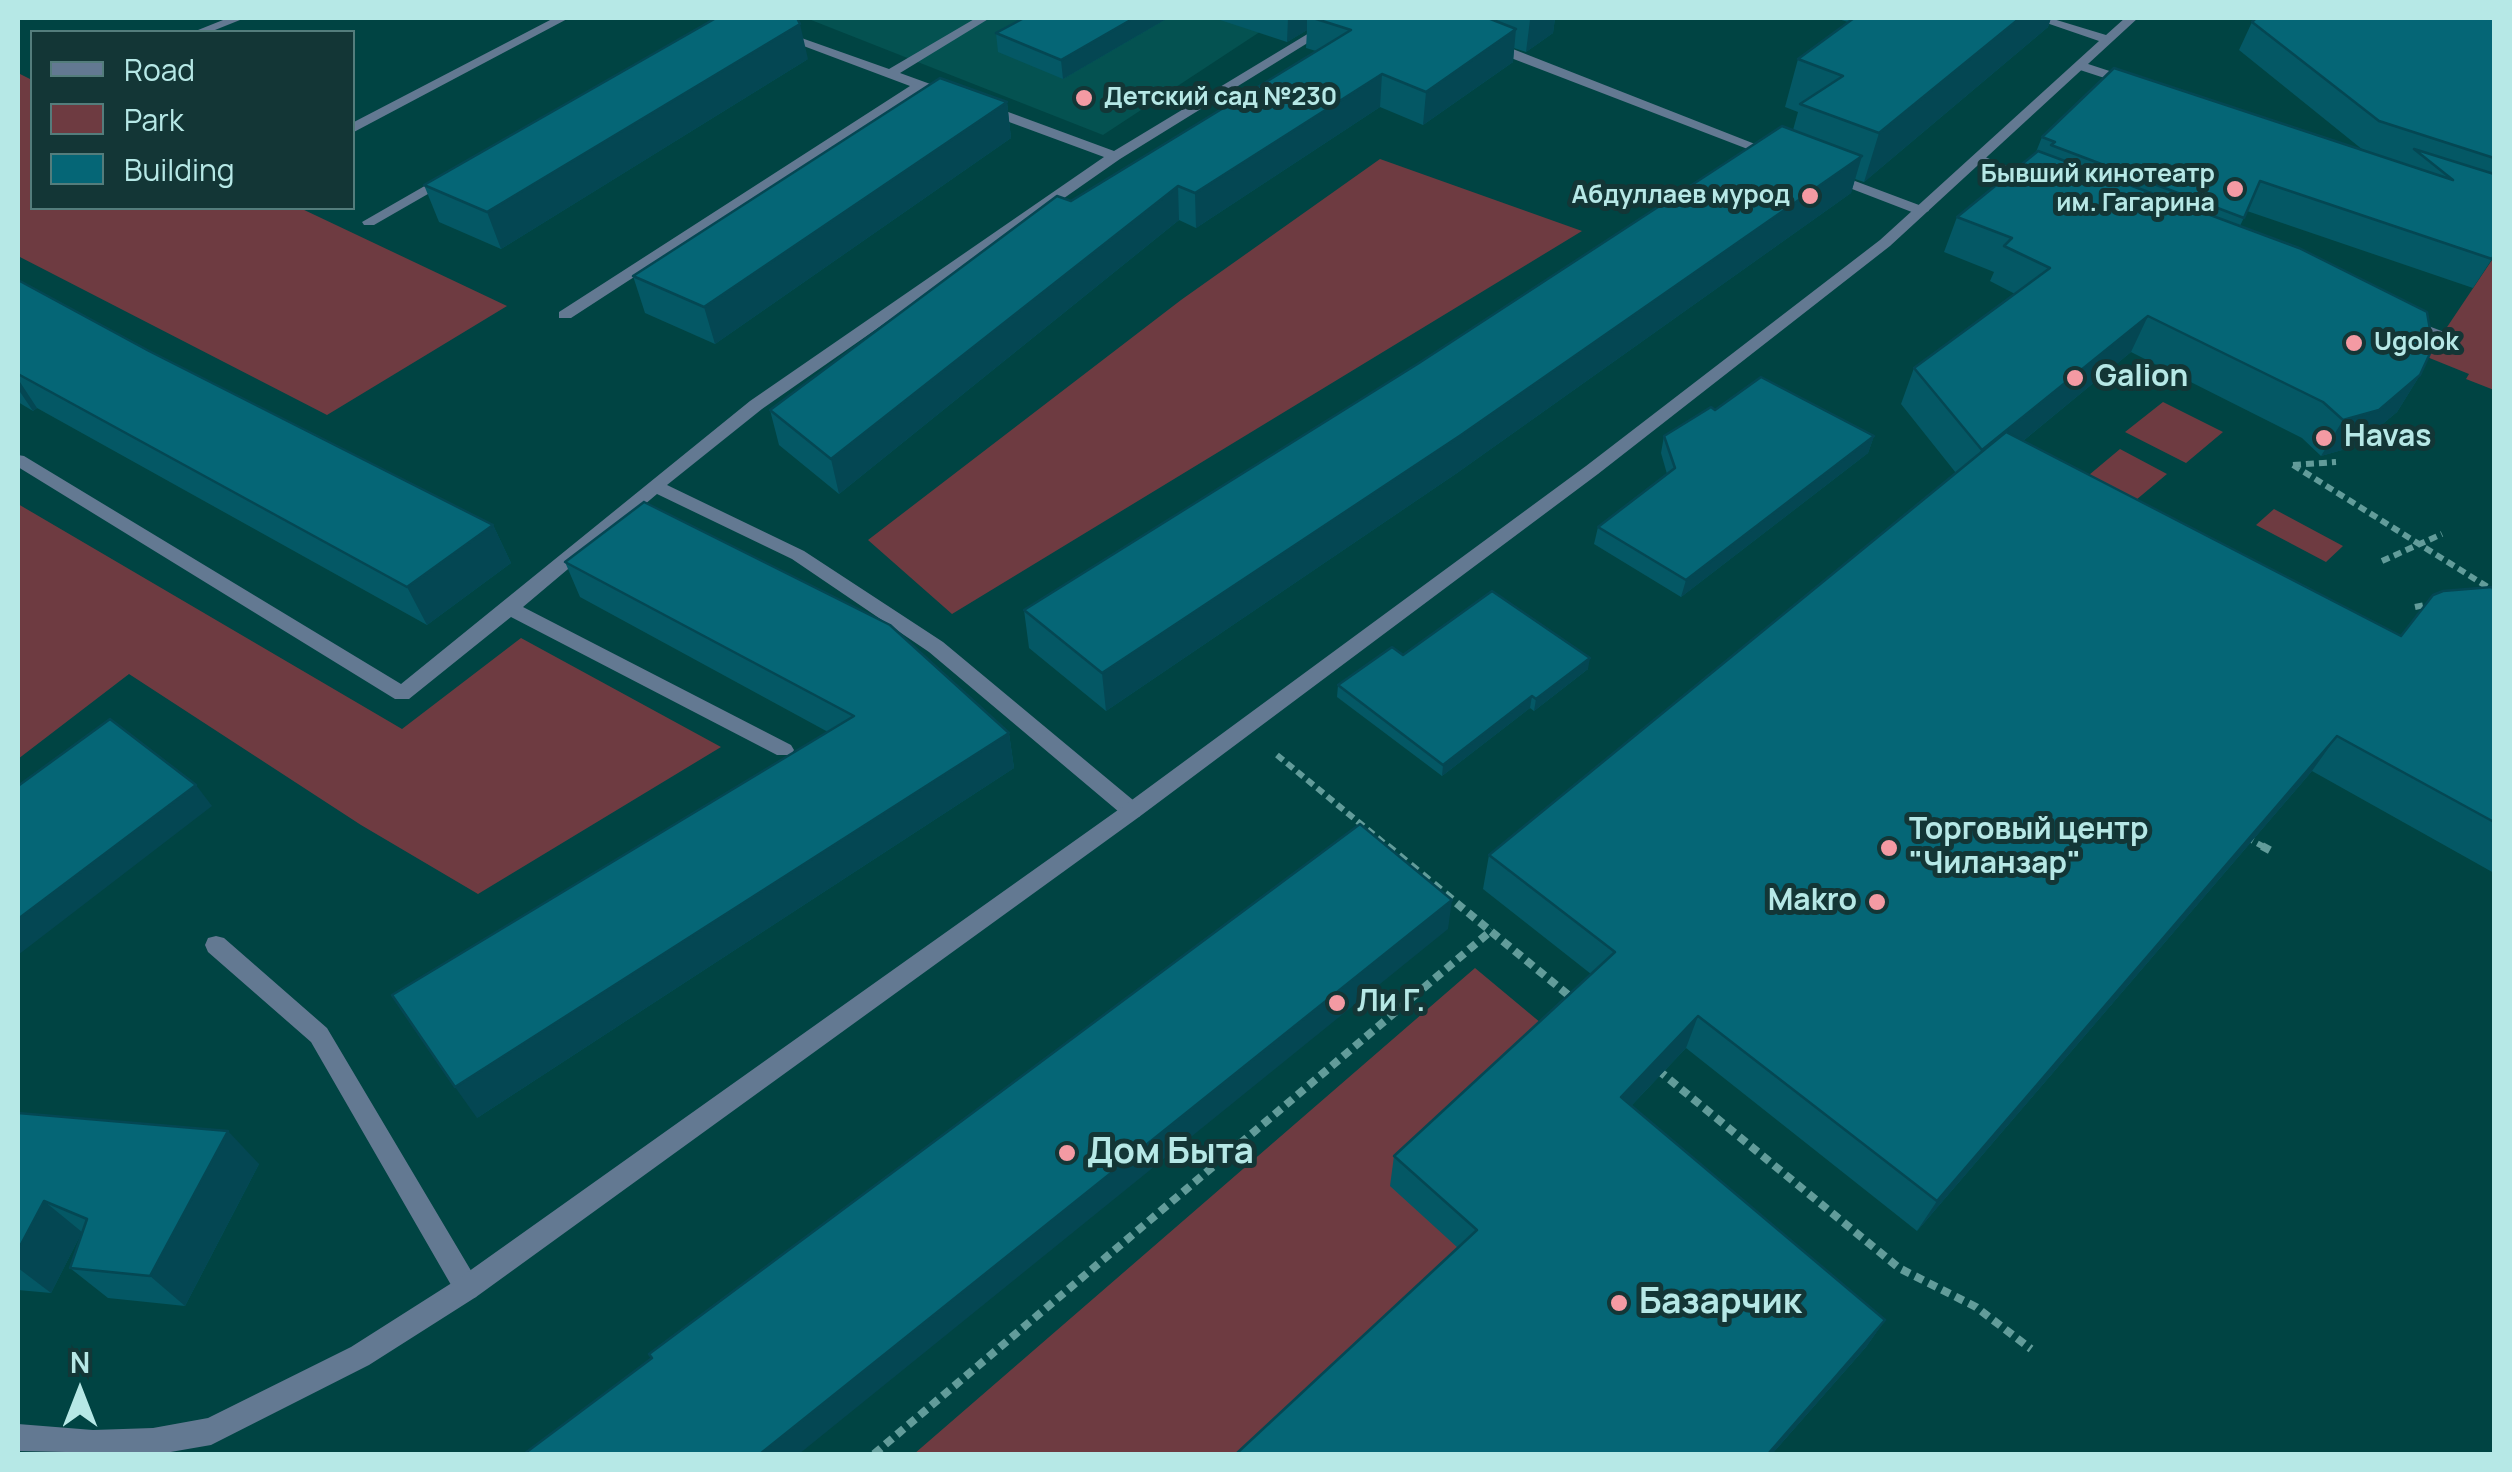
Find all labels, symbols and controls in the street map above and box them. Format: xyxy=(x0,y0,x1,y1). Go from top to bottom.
legend xyxy=(30,30,355,210)
text: Road xyxy=(124,49,195,90)
place label: Детский сад №230 xyxy=(1104,83,1337,113)
marker: Детский сад №230 xyxy=(1073,87,1095,109)
text: Park xyxy=(124,99,184,140)
text: Building xyxy=(124,149,235,190)
place label: Бывший кинотеатр им. Гагарина xyxy=(1981,160,2215,219)
marker: Бывший кинотеатр им. Гагарина xyxy=(2224,178,2246,200)
place label: Абдуллаев мурод xyxy=(1572,181,1790,211)
marker: Абдуллаев мурод xyxy=(1799,185,1821,207)
place label: Ugolok xyxy=(2374,328,2459,358)
marker: Ugolok xyxy=(2343,332,2365,354)
place label: Galion xyxy=(2095,360,2188,396)
marker: Galion xyxy=(2064,367,2086,389)
place label: Havas xyxy=(2344,420,2432,456)
marker: Havas xyxy=(2313,427,2335,449)
place label: Торговый центр "Чиланзар" xyxy=(1909,813,2148,884)
marker: Торговый центр "Чиланзар" xyxy=(1878,837,1900,859)
place label: Makro xyxy=(1768,884,1857,920)
marker: Makro xyxy=(1866,891,1888,913)
place label: Ли Г. xyxy=(1357,985,1425,1021)
marker: Ли Г. xyxy=(1326,992,1348,1014)
place label: Дом Быта xyxy=(1087,1132,1254,1174)
marker: Дом Быта xyxy=(1056,1142,1078,1164)
place label: Базарчик xyxy=(1639,1282,1802,1324)
marker: Базарчик xyxy=(1608,1292,1630,1314)
north arrow xyxy=(30,1342,130,1442)
text: N xyxy=(70,1343,90,1381)

